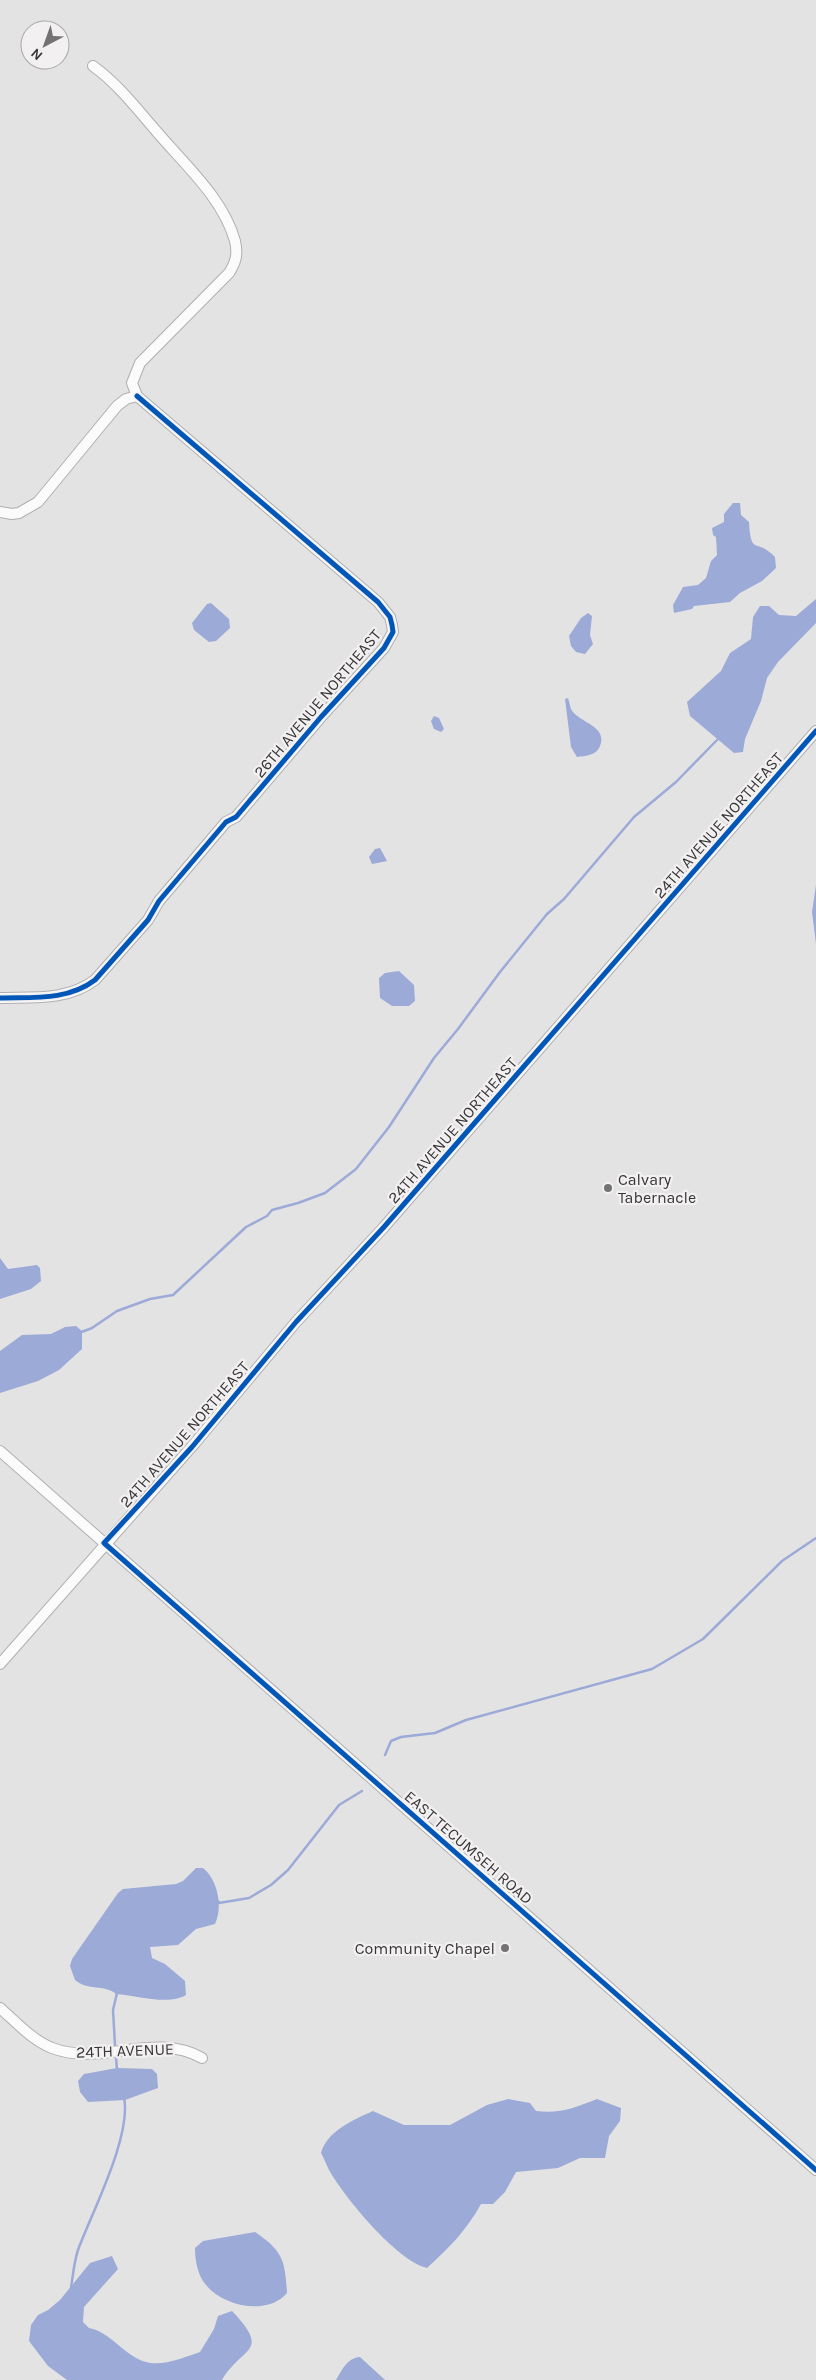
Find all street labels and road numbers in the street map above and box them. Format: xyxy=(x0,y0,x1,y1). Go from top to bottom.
street label: 26TH AVENUE NORTHEAST xyxy=(250,625,385,781)
street label: 24TH AVENUE NORTHEAST xyxy=(650,748,787,902)
street label: 24TH AVENUE NORTHEAST xyxy=(384,1053,521,1207)
street label: 24TH AVENUE NORTHEAST xyxy=(116,1357,253,1511)
street label: EAST TECUMSEH ROAD xyxy=(401,1787,537,1908)
street label: 24TH AVENUE xyxy=(76,2039,174,2062)

